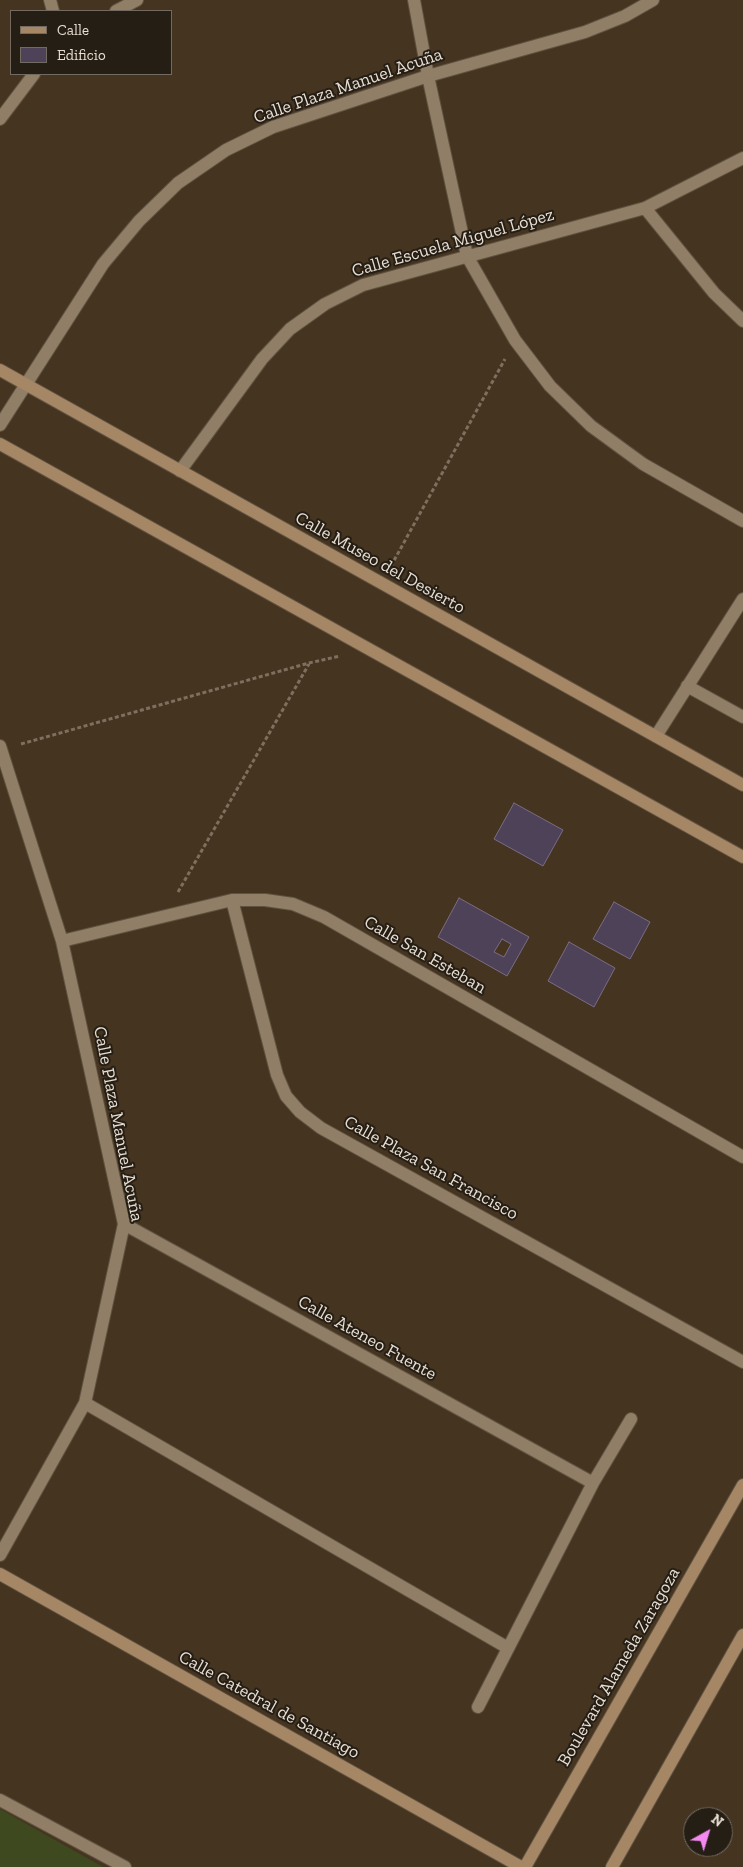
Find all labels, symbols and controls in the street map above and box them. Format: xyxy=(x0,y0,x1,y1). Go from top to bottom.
legend xyxy=(10,10,172,75)
text: Calle xyxy=(57,21,89,39)
street label: Calle Plaza Manuel Acuña xyxy=(251,43,445,129)
text: Edificio xyxy=(57,46,106,64)
street label: Calle Escuela Miguel López xyxy=(349,204,557,282)
street label: Calle Museo del Desierto xyxy=(291,507,469,619)
street label: Calle San Esteban xyxy=(360,911,490,999)
street label: Calle Plaza Manuel Acuña xyxy=(88,1025,148,1223)
street label: Calle Plaza San Francisco xyxy=(340,1111,522,1225)
street label: Calle Ateneo Fuente xyxy=(294,1291,440,1385)
street label: Boulevard Alameda Zaragoza xyxy=(553,1564,685,1770)
street label: Calle Catedral de Santiago xyxy=(175,1646,363,1764)
north arrow xyxy=(683,1807,733,1857)
text: N xyxy=(708,1811,727,1831)

